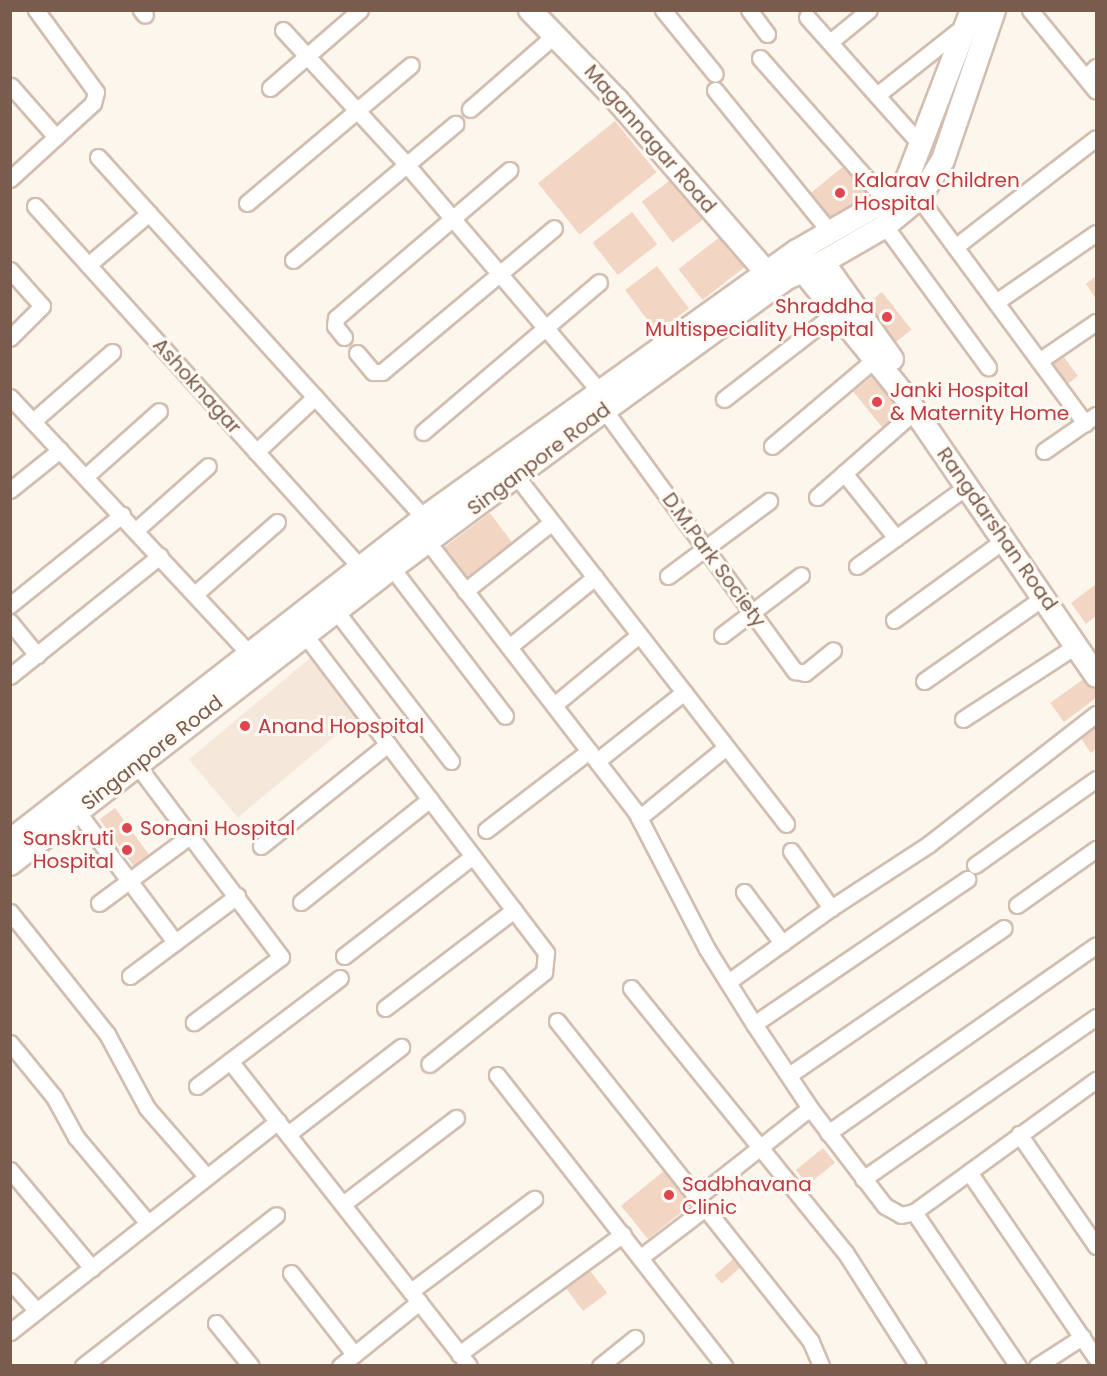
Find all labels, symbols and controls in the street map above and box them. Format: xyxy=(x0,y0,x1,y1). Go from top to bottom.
street label: Magannagar Road xyxy=(579,60,721,218)
place label: Kalarav Children Hospital xyxy=(854,169,1020,216)
marker: Kalarav Children Hospital xyxy=(831,184,849,202)
place label: Shraddha Multispeciality Hospital xyxy=(645,294,874,341)
marker: Shraddha Multispeciality Hospital xyxy=(878,308,896,326)
street label: Ashoknagar xyxy=(148,333,246,439)
place label: Janki Hospital & Maternity Home xyxy=(890,378,1069,425)
marker: Janki Hospital & Maternity Home xyxy=(868,393,886,411)
street label: Singanpore Road xyxy=(463,397,615,521)
street label: Rangdarshan Road xyxy=(932,443,1062,615)
street label: D.M.Park Society xyxy=(657,488,771,632)
street label: Singanpore Road xyxy=(77,690,227,816)
place label: Anand Hopspital xyxy=(258,714,424,738)
marker: Anand Hopspital xyxy=(236,717,254,735)
place label: Sonani Hospital xyxy=(140,816,295,840)
marker: Sonani Hospital xyxy=(118,819,136,837)
place label: Sanskruti Hospital xyxy=(23,826,114,873)
marker: Sanskruti Hospital xyxy=(118,841,136,859)
place label: Sadbhavana Clinic xyxy=(682,1172,812,1219)
marker: Sadbhavana Clinic xyxy=(660,1186,678,1204)

